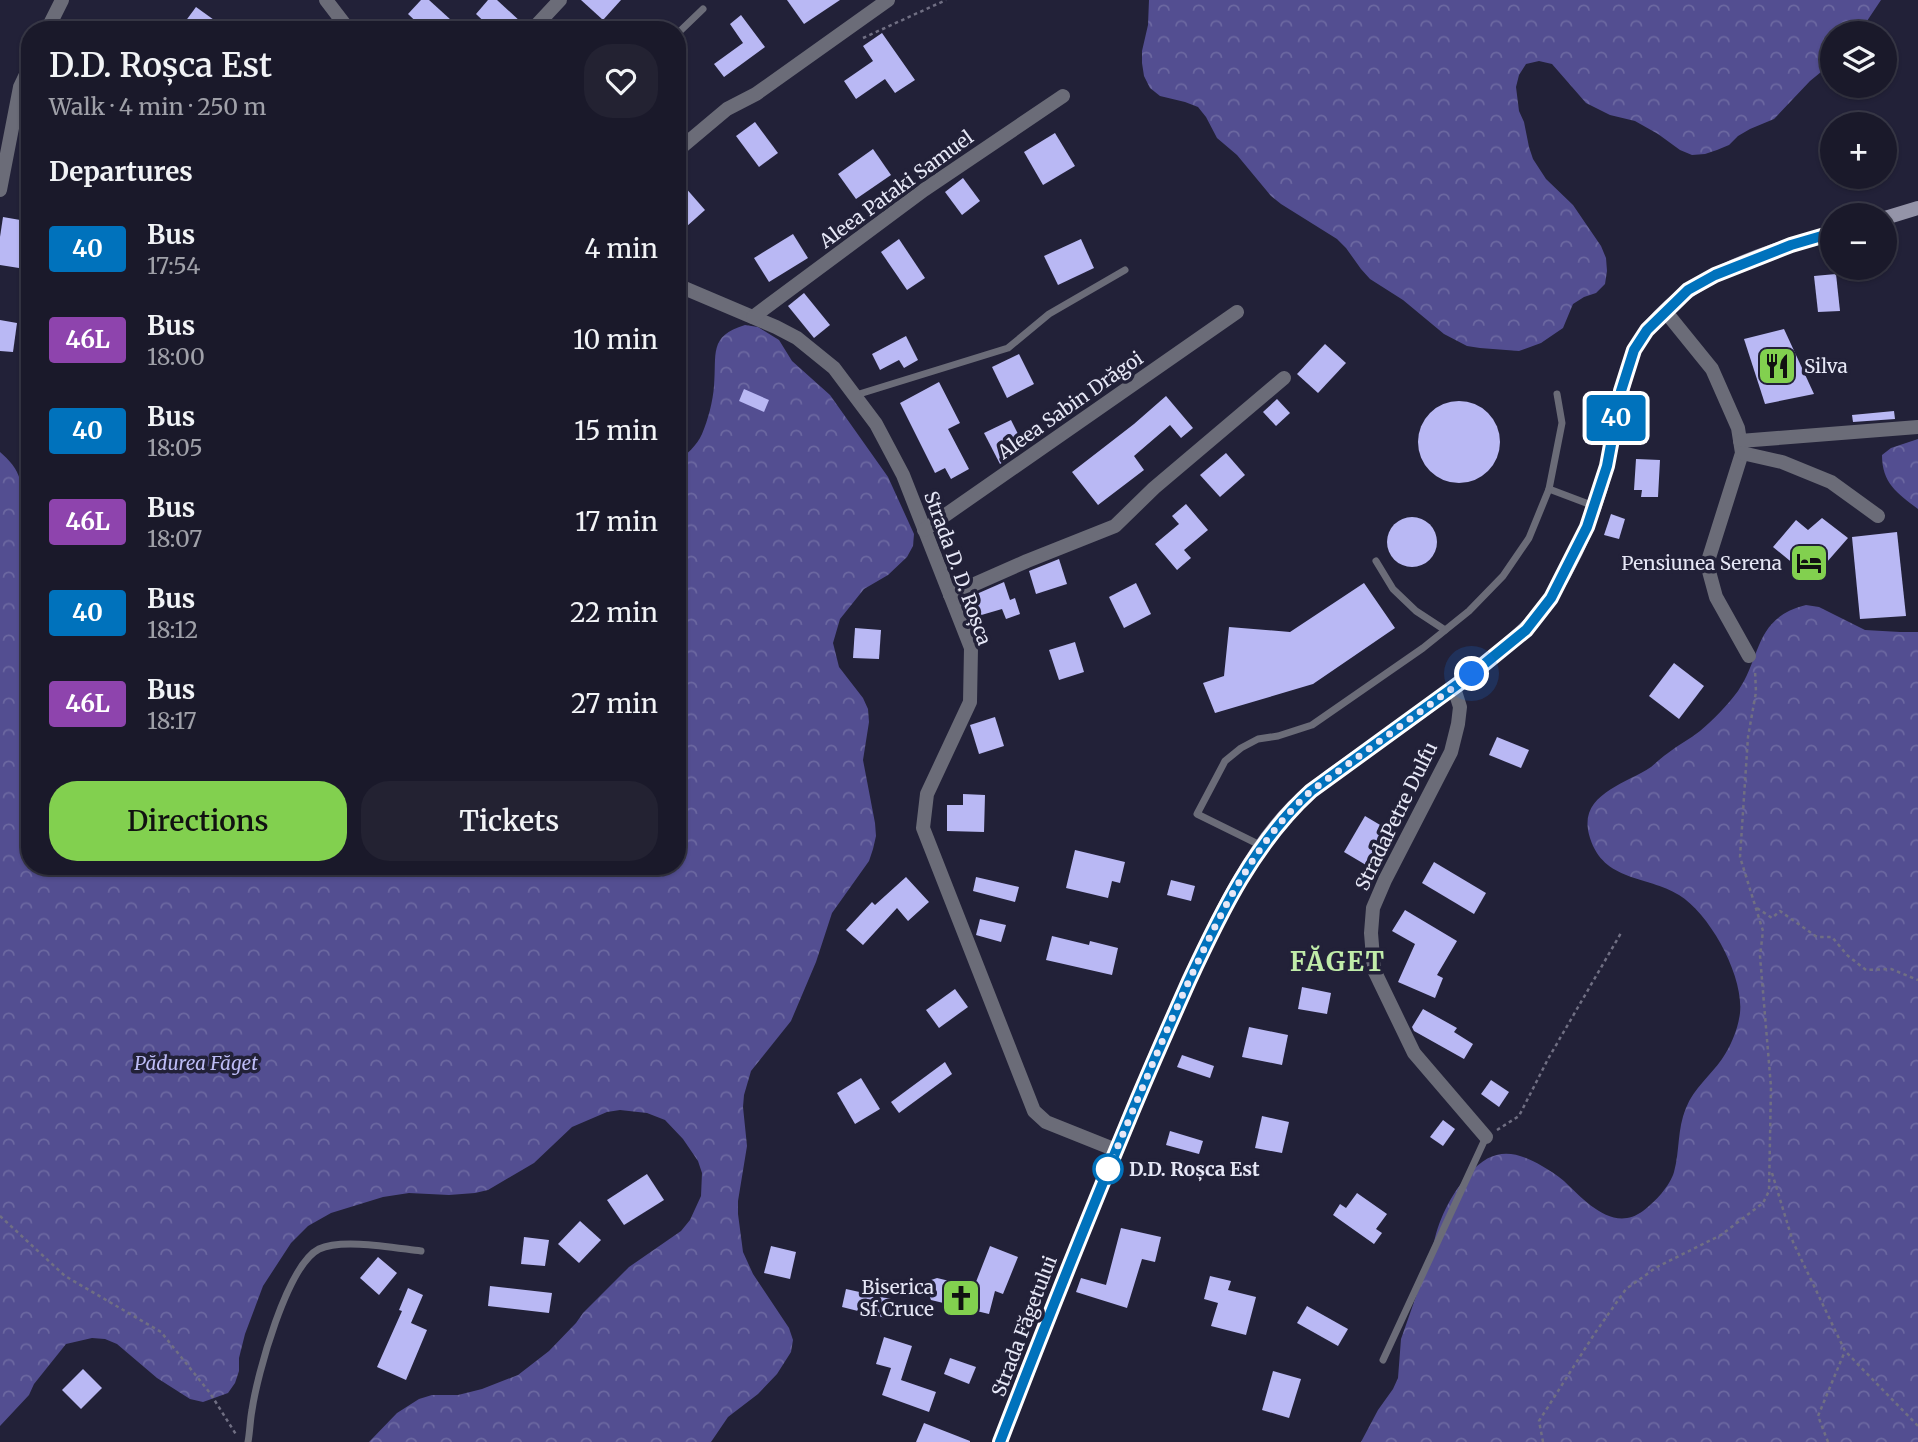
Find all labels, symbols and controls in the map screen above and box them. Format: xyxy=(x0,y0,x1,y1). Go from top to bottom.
map controls xyxy=(1820,21,1897,280)
button: layers xyxy=(1820,21,1897,98)
button: heart xyxy=(584,44,658,118)
text: D.D. Roșca Est xyxy=(49,45,272,86)
text: Walk · 4 min · 250 m xyxy=(49,92,266,121)
button: + xyxy=(1820,112,1897,189)
street label: Aleea Pataki Samuel xyxy=(813,125,978,254)
text: Departures xyxy=(49,155,193,188)
button: − xyxy=(1820,203,1897,280)
text: Bus xyxy=(147,218,195,251)
text: 4 min xyxy=(584,232,658,265)
text: 40 xyxy=(72,233,103,264)
text: 17:54 xyxy=(147,251,200,280)
text: Bus xyxy=(147,309,195,342)
text: 10 min xyxy=(573,323,658,356)
text: 46L xyxy=(65,324,110,355)
text: 18:00 xyxy=(147,342,205,371)
restaurant icon: Silva xyxy=(1756,345,1798,387)
street label: Aleea Sabin Drăgoi xyxy=(992,346,1147,465)
place label: Silva xyxy=(1804,354,1848,378)
line badge: 40 xyxy=(1584,395,1648,441)
text: Bus xyxy=(147,400,195,433)
text: 40 xyxy=(1601,402,1631,433)
text: 15 min xyxy=(574,414,658,447)
text: 40 xyxy=(72,415,103,446)
text: 18:05 xyxy=(147,433,203,462)
street label: Strada D. D. Roșca xyxy=(918,488,997,649)
text: Bus xyxy=(147,491,195,524)
text: 17 min xyxy=(575,505,658,538)
text: 46L xyxy=(65,506,110,537)
text: 18:07 xyxy=(147,524,202,553)
hotel icon: Pensiunea Serena xyxy=(1788,542,1830,584)
place label: Pensiunea Serena xyxy=(1621,551,1782,575)
text: Bus xyxy=(147,582,195,615)
text: 22 min xyxy=(570,596,658,629)
text: 40 xyxy=(72,597,103,628)
text: 18:12 xyxy=(147,615,198,644)
your location xyxy=(1454,656,1489,691)
text: Bus xyxy=(147,673,195,706)
text: 27 min xyxy=(571,687,658,720)
text: 46L xyxy=(65,688,110,719)
text: 18:17 xyxy=(147,706,197,735)
street label: StradaPetre Dulfu xyxy=(1350,738,1442,894)
button: Directions xyxy=(49,781,347,861)
button: Tickets xyxy=(361,781,658,861)
district label: FĂGET xyxy=(1290,945,1386,978)
park label: Pădurea Făget xyxy=(134,1051,258,1075)
marker: D.D. Roșca Est xyxy=(1093,1154,1123,1184)
place label: D.D. Roșca Est xyxy=(1129,1157,1260,1182)
street label: Strada Făgetului xyxy=(986,1252,1062,1400)
place label: Biserica Sf Cruce xyxy=(859,1275,934,1321)
church icon: Biserica Sf Cruce xyxy=(940,1277,982,1319)

